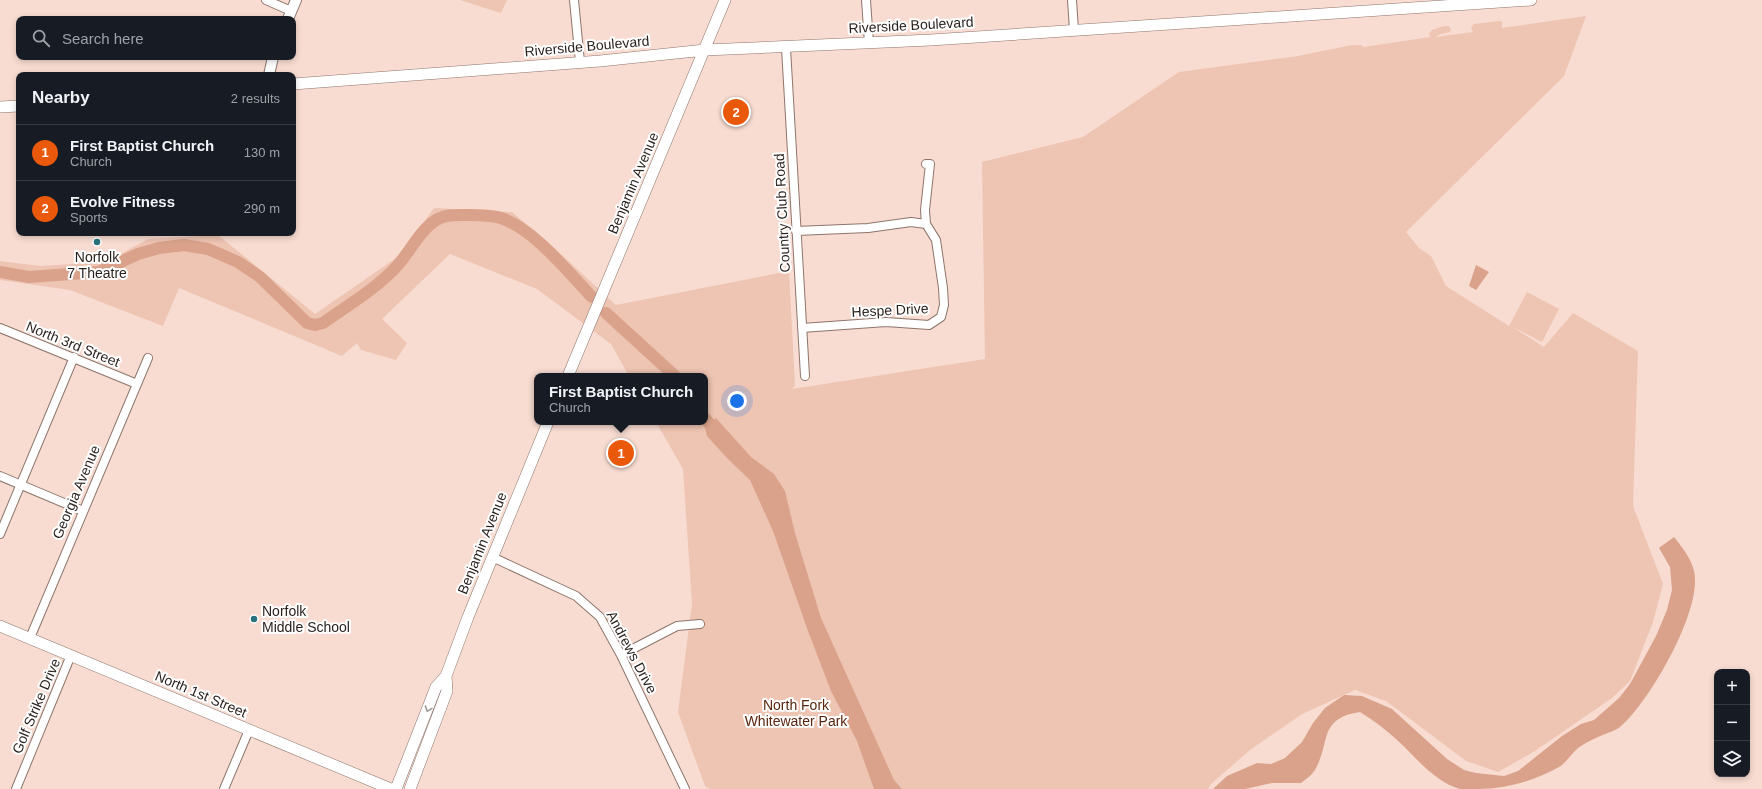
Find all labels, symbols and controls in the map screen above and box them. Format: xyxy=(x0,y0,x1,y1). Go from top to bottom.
street label: Riverside Boulevard xyxy=(848,14,974,36)
search box xyxy=(16,16,296,60)
icon: search xyxy=(30,27,52,49)
text: Search here xyxy=(62,30,144,47)
street label: Riverside Boulevard xyxy=(524,33,650,59)
text: Nearby xyxy=(32,88,90,107)
text: 2 results xyxy=(231,91,280,106)
pin: 2 xyxy=(723,97,749,127)
street label: Benjamin Avenue xyxy=(604,130,662,236)
text: First Baptist Church xyxy=(70,137,214,154)
text: 1 xyxy=(41,145,49,160)
text: 130 m xyxy=(244,145,280,160)
street label: Country Club Road xyxy=(771,153,793,273)
text: Church xyxy=(70,154,112,169)
text: Evolve Fitness xyxy=(70,193,175,210)
text: 2 xyxy=(41,201,49,216)
text: 290 m xyxy=(244,201,280,216)
text: Sports xyxy=(70,210,108,225)
marker: Norfolk 7 Theatre xyxy=(92,237,102,247)
place label: Norfolk 7 Theatre xyxy=(67,249,127,281)
street label: Hespe Drive xyxy=(851,300,929,320)
street label: North 3rd Street xyxy=(24,318,122,370)
popup xyxy=(534,373,708,425)
text: First Baptist Church xyxy=(549,383,693,400)
your location xyxy=(727,391,747,411)
text: Church xyxy=(549,400,591,415)
pin: 1 xyxy=(608,438,634,468)
street label: Georgia Avenue xyxy=(49,443,103,541)
street label: Benjamin Avenue xyxy=(454,489,510,596)
place label: Norfolk Middle School xyxy=(262,603,350,635)
street label: Andrews Drive xyxy=(604,608,661,696)
marker: Norfolk Middle School xyxy=(249,614,259,624)
street label: Golf Strike Drive xyxy=(9,656,63,756)
street label: North 1st Street xyxy=(153,667,249,721)
map controls xyxy=(1714,669,1750,777)
button: + xyxy=(1714,669,1750,705)
park label: North Fork Whitewater Park xyxy=(745,697,848,729)
button: − xyxy=(1714,705,1750,741)
one-way arrow xyxy=(424,706,432,713)
button: layers xyxy=(1714,741,1750,777)

